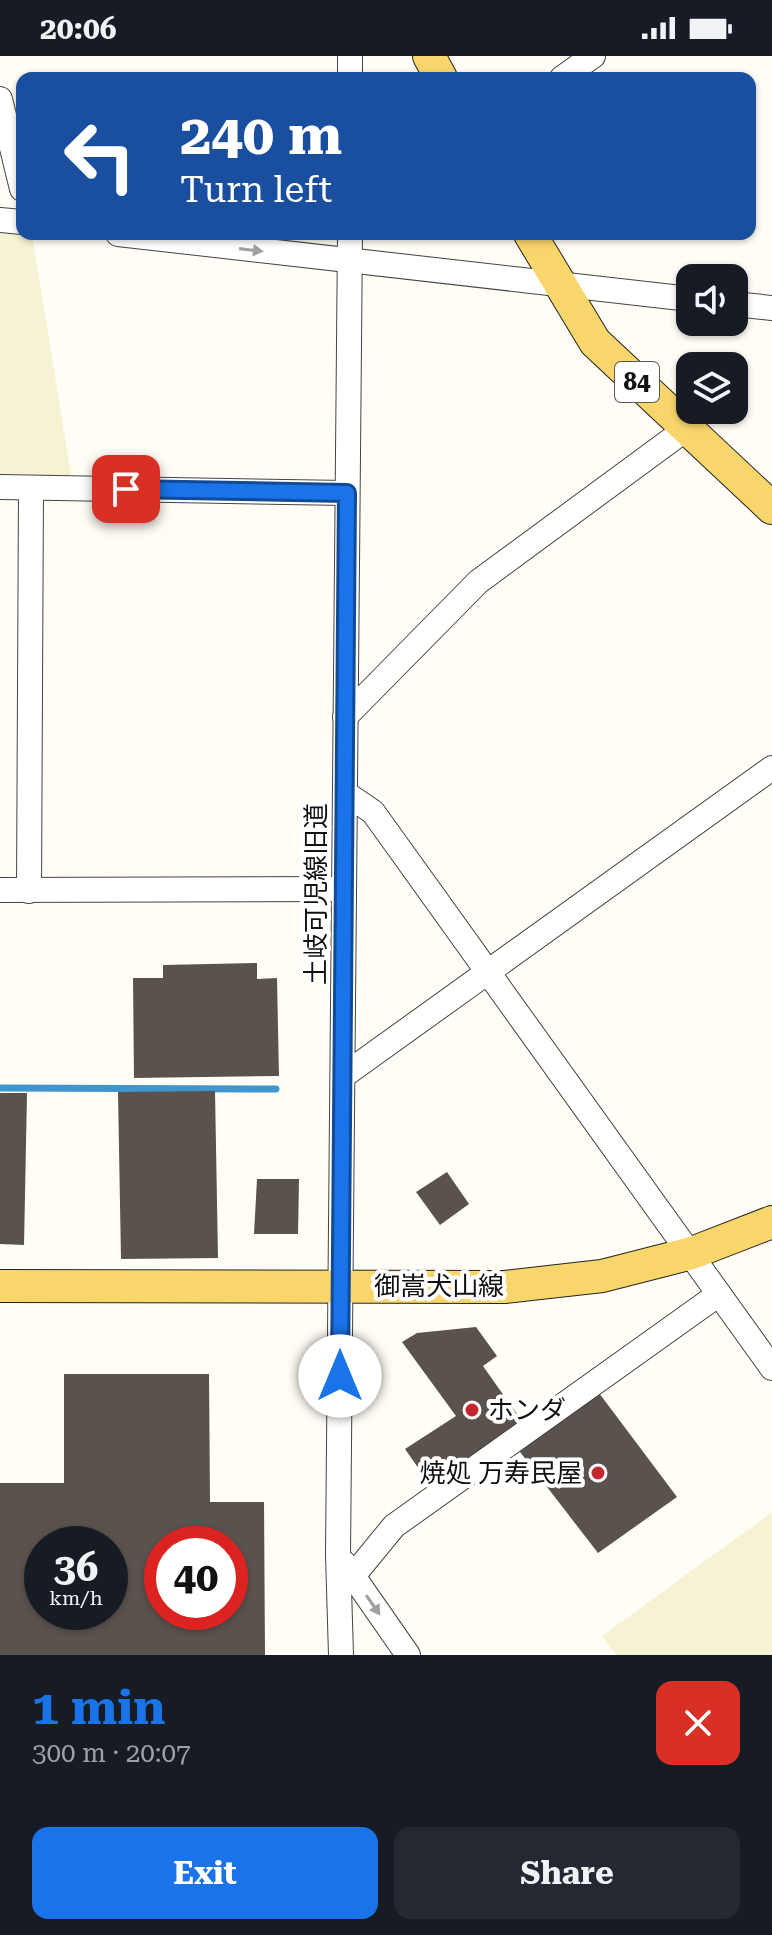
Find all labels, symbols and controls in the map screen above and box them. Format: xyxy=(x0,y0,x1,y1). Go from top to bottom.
text: 20:06 xyxy=(40,11,117,46)
text: 240 m xyxy=(180,102,342,168)
icon: left xyxy=(48,104,152,208)
text: Turn left xyxy=(180,169,332,211)
one-way arrow xyxy=(238,244,263,257)
map controls xyxy=(676,264,748,424)
button: sound xyxy=(676,264,748,336)
button: layers xyxy=(676,352,748,424)
road number: 84 xyxy=(615,362,659,402)
pin xyxy=(92,455,160,523)
icon: arrive xyxy=(104,467,148,511)
street label: 土岐可児線旧道 xyxy=(301,803,331,985)
street label: 御嵩犬山線 xyxy=(374,1271,504,1301)
position arrow xyxy=(298,1334,382,1418)
place label: ホンダ xyxy=(488,1395,566,1425)
marker: ホンダ xyxy=(463,1401,481,1419)
place label: 焼処 万寿民屋 xyxy=(419,1458,582,1488)
marker: 焼処 万寿民屋 xyxy=(589,1464,607,1482)
speed limit sign: 40 xyxy=(144,1526,248,1630)
text: 36 xyxy=(54,1544,98,1591)
text: km/h xyxy=(49,1586,103,1610)
one-way arrow xyxy=(365,1594,380,1615)
text: 1 min xyxy=(32,1680,165,1736)
button: close xyxy=(656,1681,740,1765)
text: 300 m · 20:07 xyxy=(32,1738,191,1768)
button: Exit xyxy=(32,1827,378,1919)
button: Share xyxy=(394,1827,740,1919)

